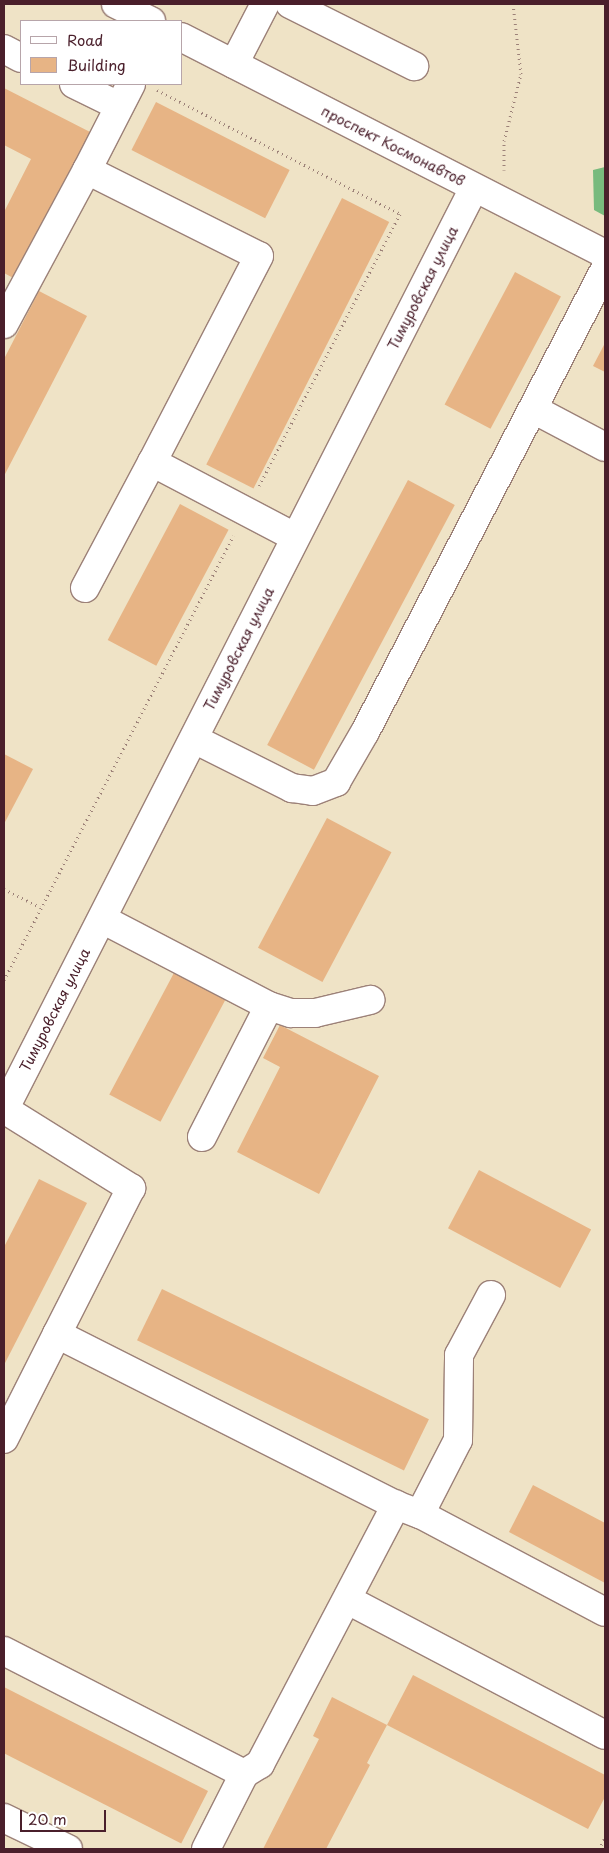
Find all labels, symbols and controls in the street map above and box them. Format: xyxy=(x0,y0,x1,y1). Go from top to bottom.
legend xyxy=(20,20,182,85)
text: Road xyxy=(67,28,103,51)
text: Building xyxy=(67,53,126,76)
street label: проспект Космонавтов xyxy=(318,102,468,190)
street label: Тимуровская улица xyxy=(384,223,462,353)
street label: Тимуровская улица xyxy=(200,584,278,714)
street label: Тимуровская улица xyxy=(16,945,94,1075)
scale bar xyxy=(22,1800,109,1832)
text: 20 m xyxy=(28,1807,67,1830)

